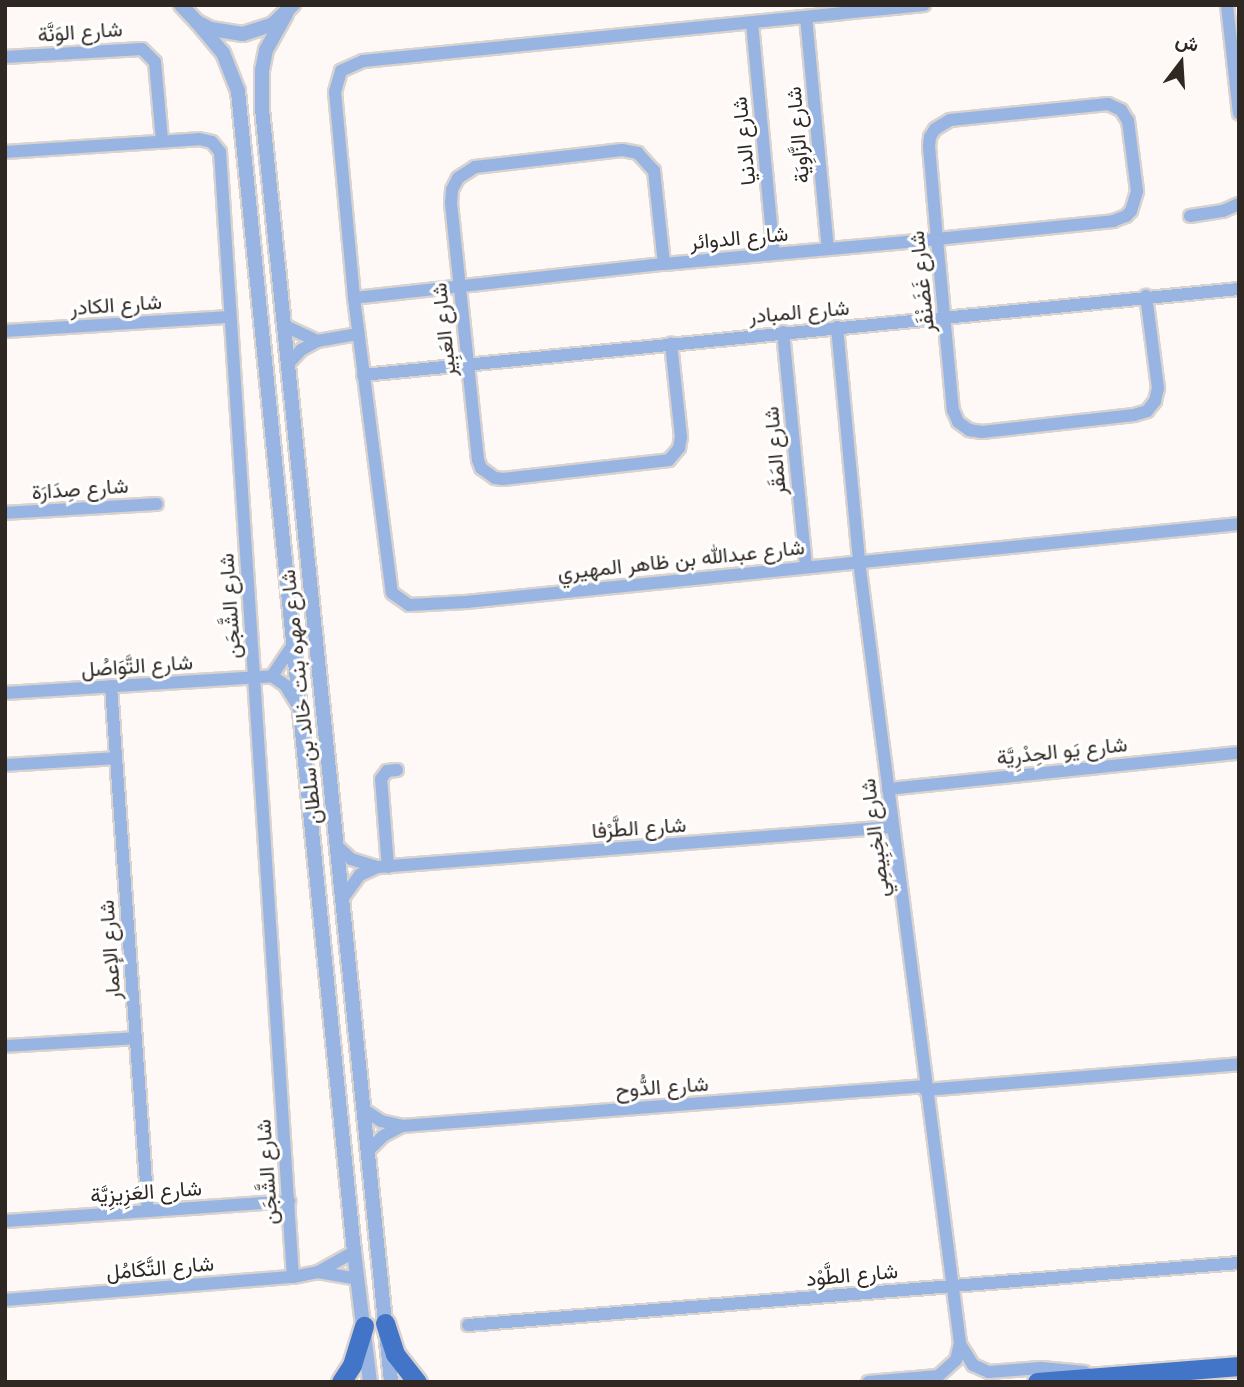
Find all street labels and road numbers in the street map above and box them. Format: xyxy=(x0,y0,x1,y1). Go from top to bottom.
street label: شارع الوَنَّة xyxy=(37,16,123,48)
street label: شارع الزَّاوِيَة xyxy=(781,86,815,184)
street label: شارع الدنيا xyxy=(727,95,761,187)
street label: شارع الدوائر xyxy=(689,221,789,255)
street label: شارع غَضَنْفَر xyxy=(904,230,940,334)
street label: شارع العَبِير xyxy=(427,282,461,378)
street label: شارع الكادر xyxy=(69,289,163,321)
street label: شارع المبادر xyxy=(748,295,850,329)
street label: شارع المَقَر xyxy=(759,405,791,497)
street label: شارع صِدَارَة xyxy=(31,473,129,505)
street label: شارع عبدالله بن ظاهر المهيري xyxy=(556,534,806,586)
street label: شارع الشَّجَن xyxy=(214,552,246,660)
street label: شارع مهره بنت خالد بن سلطان xyxy=(275,568,327,826)
street label: شارع التَّوَاصُل xyxy=(80,650,194,682)
street label: شارع يَو الحِدْرِيَّة xyxy=(995,732,1129,770)
street label: شارع الخِبِيصِي xyxy=(855,777,895,899)
street label: شارع الطَّرْفا xyxy=(591,812,687,844)
street label: شارع الإعمار xyxy=(94,899,126,1001)
street label: شارع الدُّوح xyxy=(615,1071,709,1103)
street label: شارع الشَّجَن xyxy=(251,1118,283,1226)
street label: شارع العَزِيزِيَّة xyxy=(89,1176,203,1208)
street label: شارع التَّكَامُل xyxy=(105,1251,215,1285)
street label: شارع الطَّوْد xyxy=(805,1258,899,1292)

